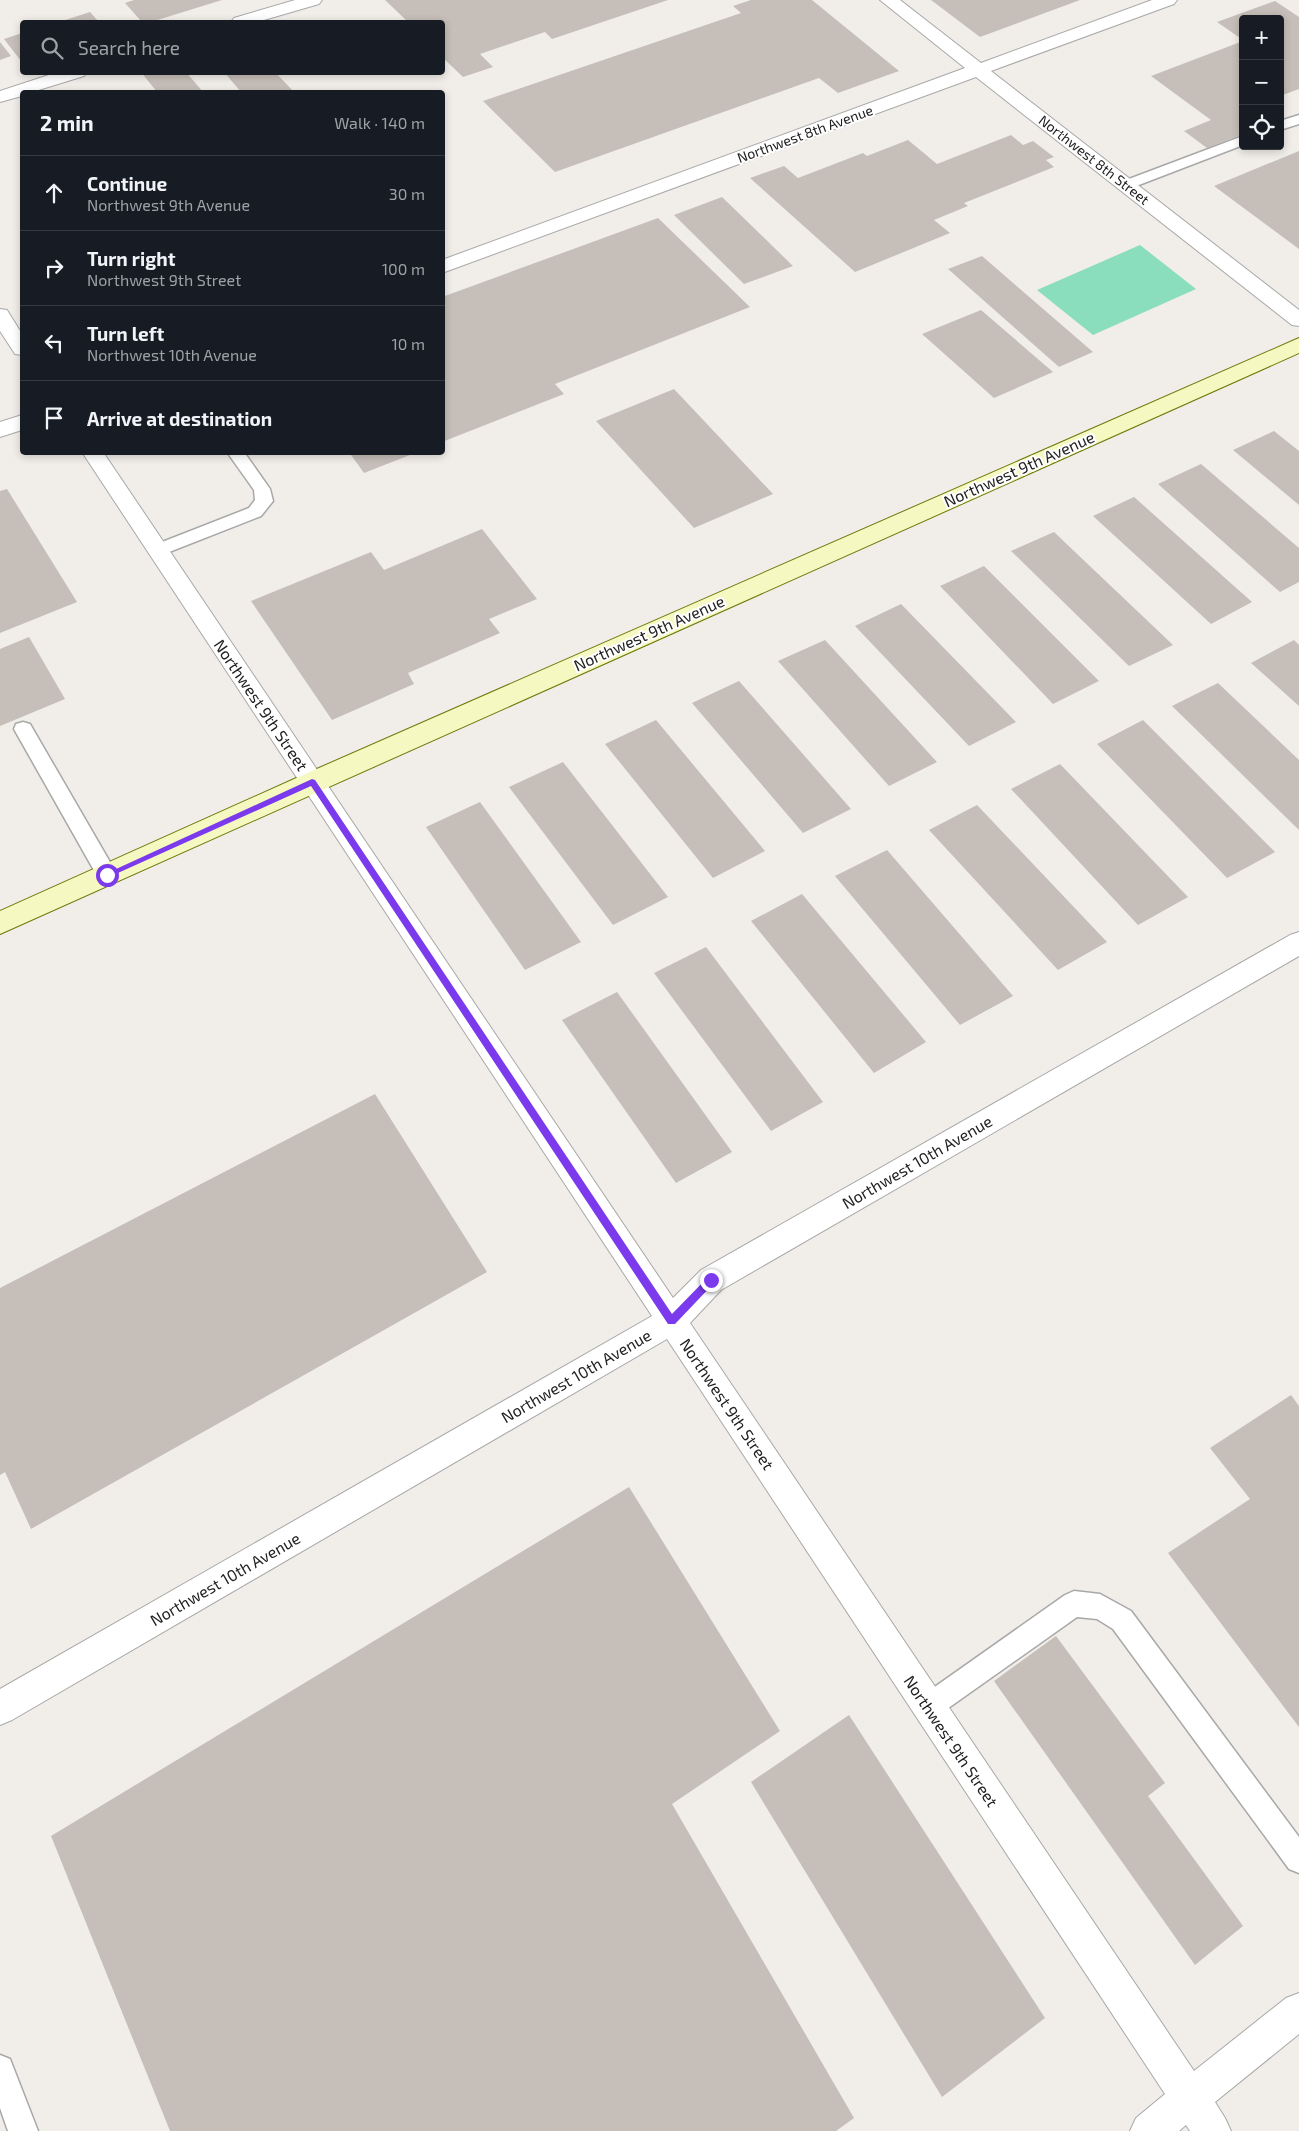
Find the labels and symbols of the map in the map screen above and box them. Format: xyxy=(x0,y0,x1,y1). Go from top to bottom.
street label: Northwest 8th Avenue xyxy=(735,101,875,166)
street label: Northwest 8th Street xyxy=(1036,111,1153,208)
street label: Northwest 9th Avenue xyxy=(940,427,1097,510)
street label: Northwest 9th Avenue xyxy=(570,591,727,674)
street label: Northwest 9th Street xyxy=(210,635,312,774)
route start xyxy=(96,864,119,887)
street label: Northwest 10th Avenue xyxy=(838,1111,995,1212)
route end xyxy=(700,1269,723,1292)
street label: Northwest 10th Avenue xyxy=(497,1325,654,1426)
street label: Northwest 9th Street xyxy=(676,1334,778,1473)
street label: Northwest 10th Avenue xyxy=(146,1528,303,1629)
street label: Northwest 9th Street xyxy=(900,1671,1002,1810)

